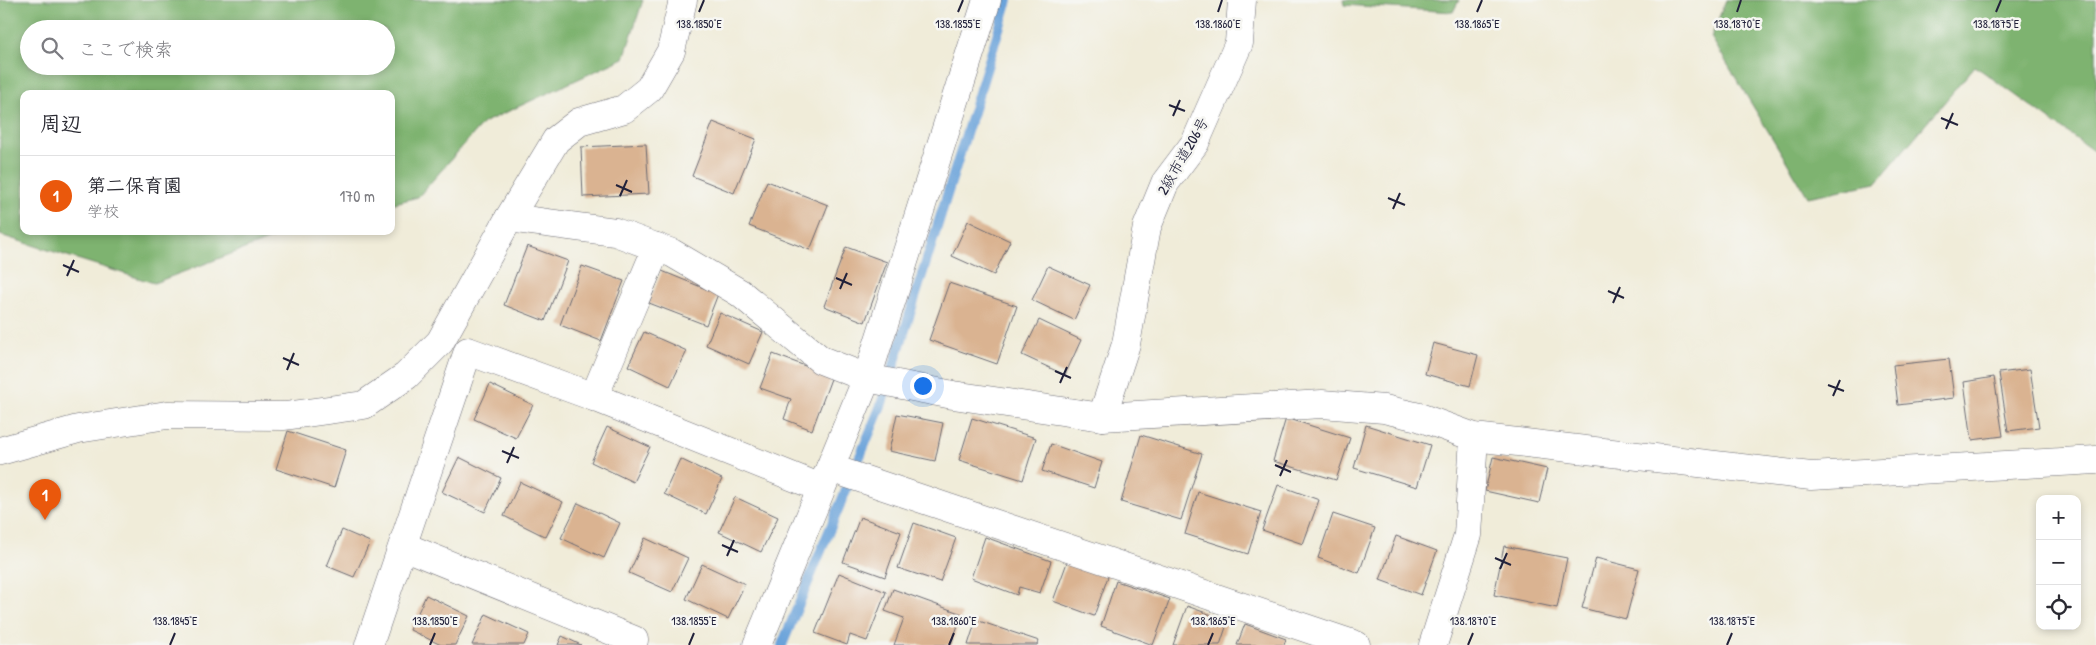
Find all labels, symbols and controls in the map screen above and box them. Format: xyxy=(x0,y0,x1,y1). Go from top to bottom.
text: 138.1850°E xyxy=(676,15,722,32)
text: 138.1855°E xyxy=(935,15,981,32)
text: 138.1860°E xyxy=(1195,15,1241,32)
text: 138.1865°E xyxy=(1454,15,1500,32)
text: 138.1870°E xyxy=(1714,15,1761,32)
text: 138.1875°E xyxy=(1973,15,2020,32)
search box xyxy=(20,20,395,75)
icon: search xyxy=(38,34,66,62)
text: ここで検索 xyxy=(78,36,173,62)
text: 周辺 xyxy=(40,109,82,138)
street label: 2級市道206号 xyxy=(1152,113,1213,199)
text: 第二保育園 xyxy=(87,172,182,198)
text: 1 xyxy=(53,185,59,207)
text: 170 m xyxy=(340,185,375,207)
text: 学校 xyxy=(87,200,119,222)
your location xyxy=(910,373,936,399)
pin: 1 xyxy=(29,479,61,520)
map controls xyxy=(2036,495,2081,630)
button: + xyxy=(2036,495,2081,540)
button: − xyxy=(2036,540,2081,585)
button: locate xyxy=(2036,585,2081,630)
text: 138.1845°E xyxy=(153,612,198,629)
text: 138.1850°E xyxy=(412,612,458,629)
text: 138.1855°E xyxy=(671,612,717,629)
text: 138.1860°E xyxy=(931,612,977,629)
text: 138.1865°E xyxy=(1190,612,1236,629)
text: 138.1870°E xyxy=(1450,612,1497,629)
text: 138.1875°E xyxy=(1709,612,1756,629)

